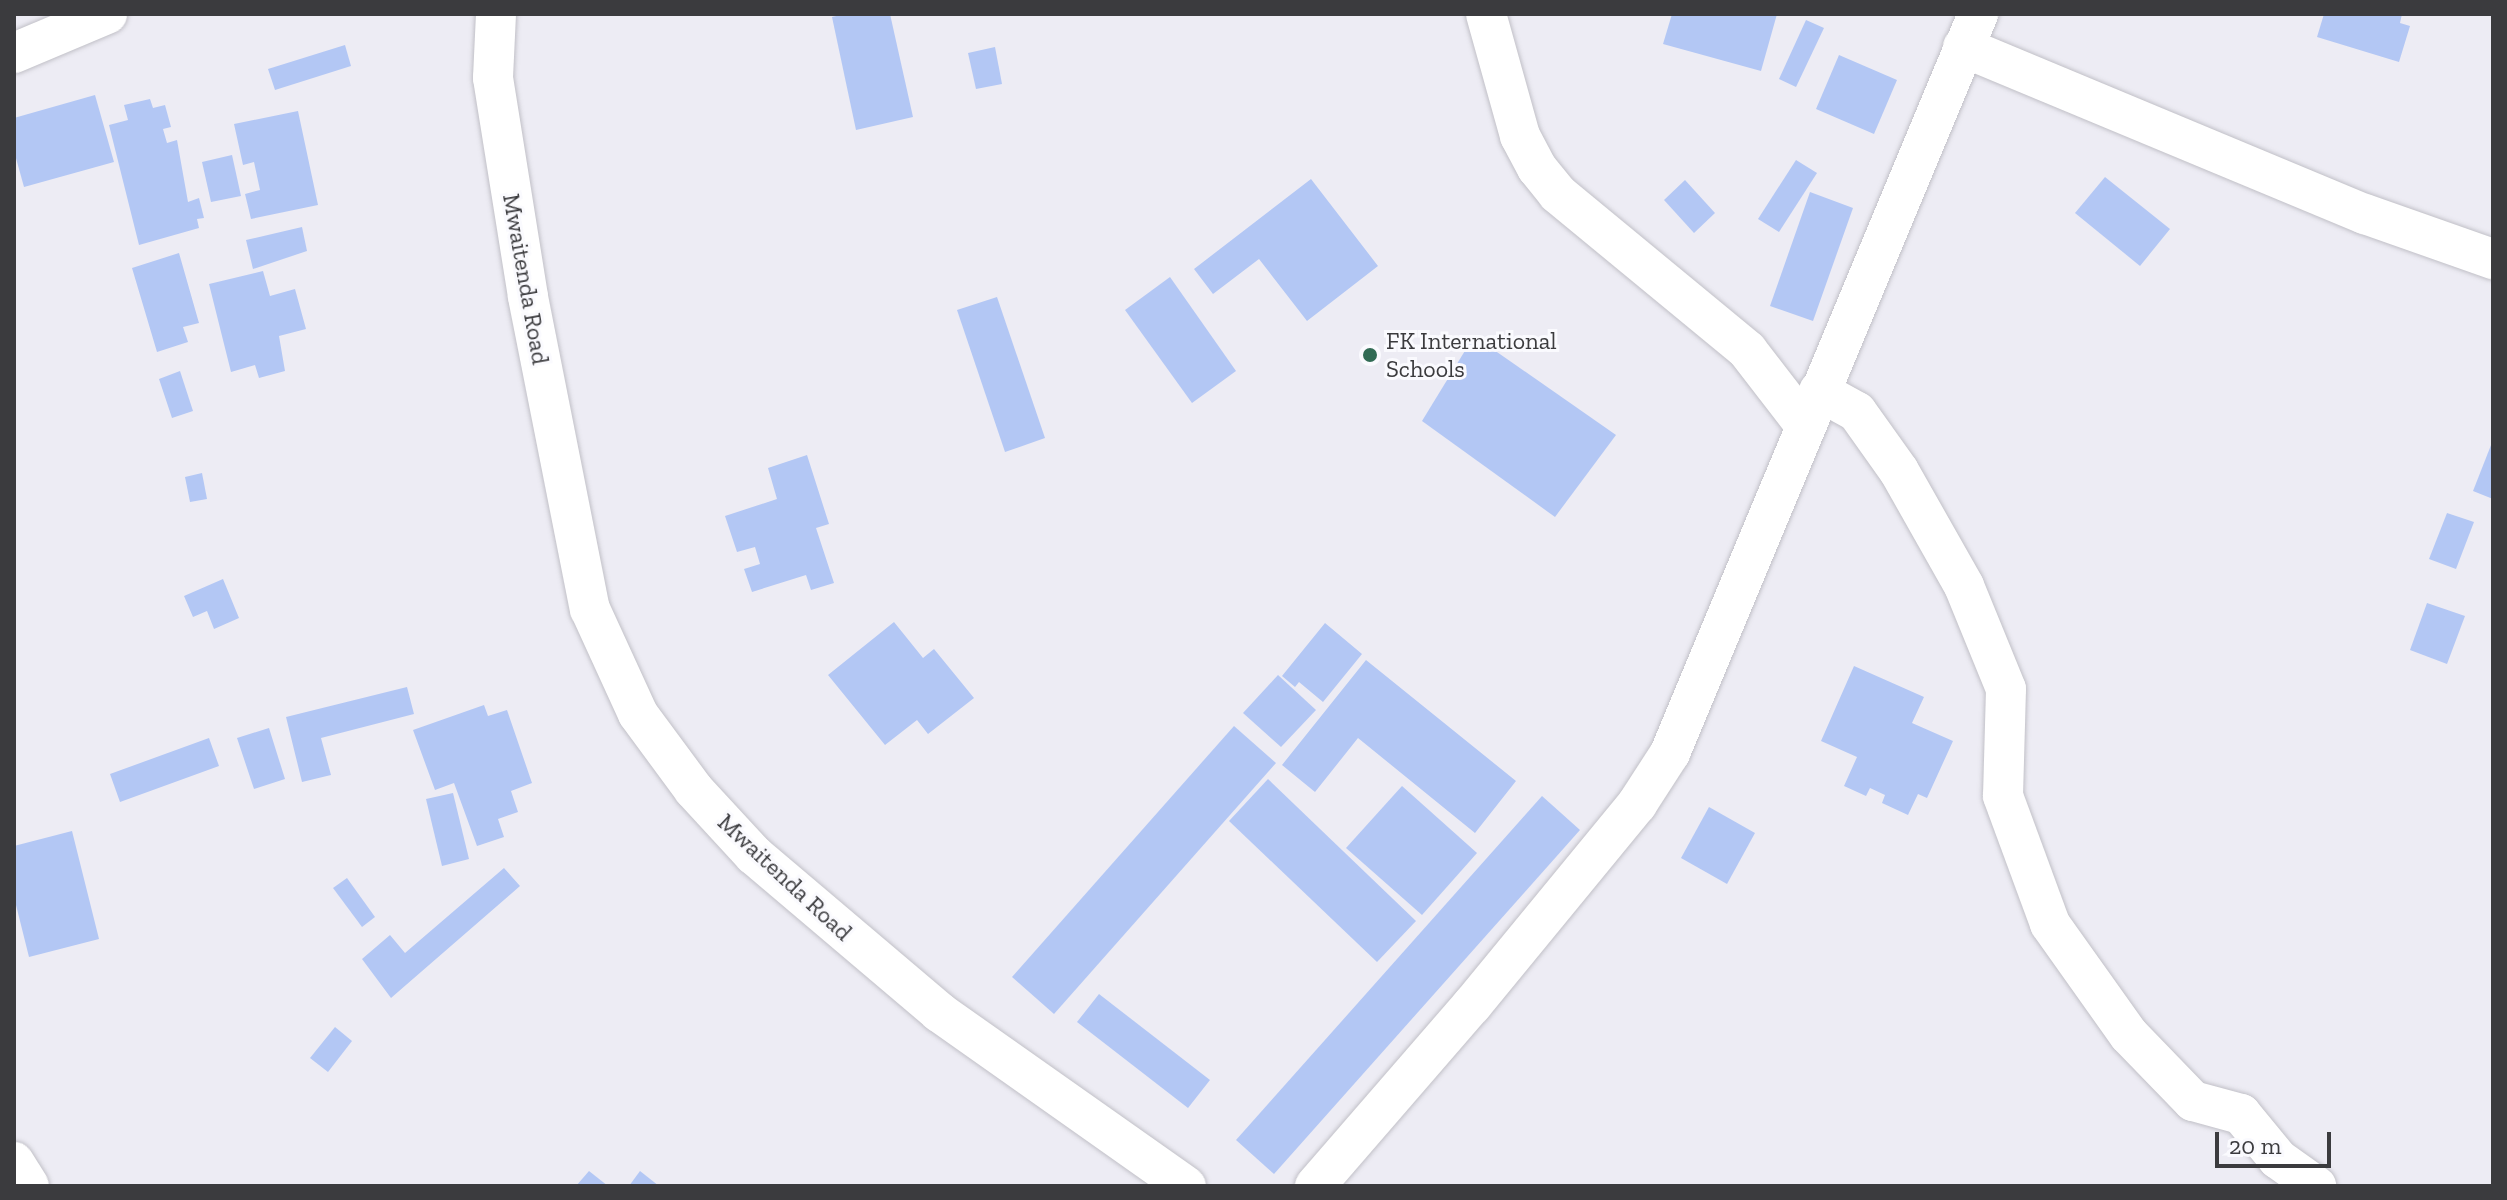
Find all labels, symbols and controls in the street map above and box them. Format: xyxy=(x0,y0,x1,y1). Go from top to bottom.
street label: Mwaitenda Road xyxy=(497,191,555,367)
place label: FK International Schools xyxy=(1386,327,1557,383)
marker: FK International Schools xyxy=(1361,346,1379,364)
street label: Mwaitenda Road xyxy=(712,808,858,946)
scale bar xyxy=(2219,1116,2335,1166)
text: 20 m xyxy=(2229,1131,2281,1160)

